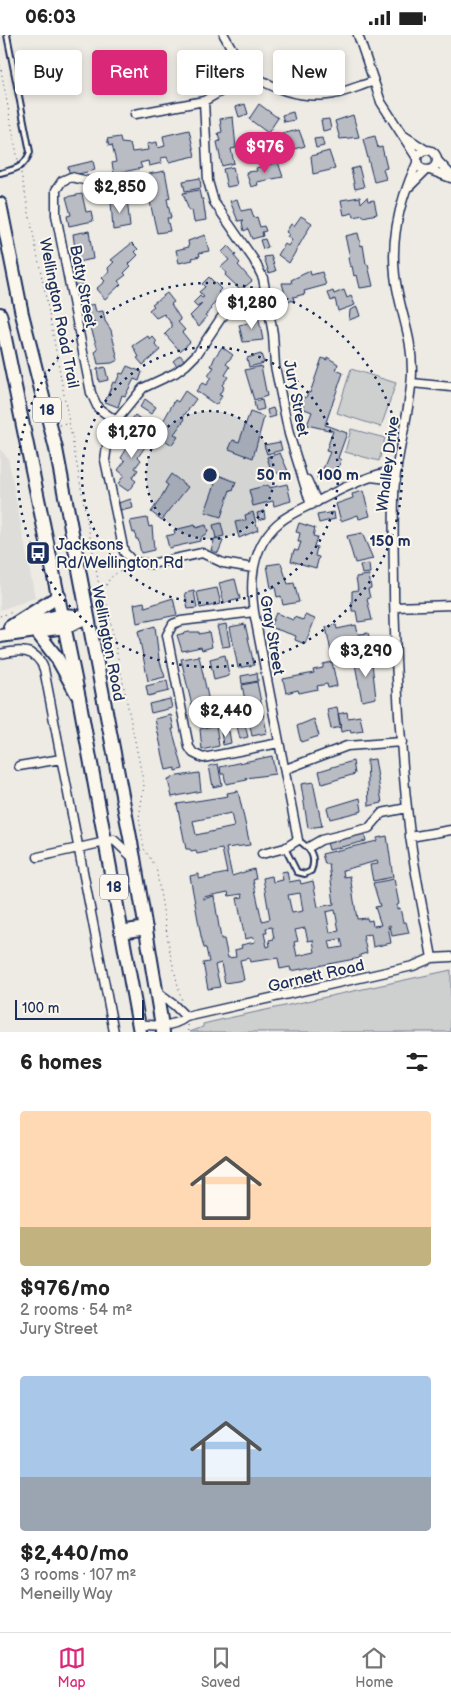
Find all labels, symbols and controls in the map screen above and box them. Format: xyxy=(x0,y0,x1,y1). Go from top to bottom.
text: 06:03 xyxy=(25,6,76,29)
chip: Buy xyxy=(15,50,82,95)
chip: Rent xyxy=(92,50,167,95)
chip: Filters xyxy=(177,50,263,95)
chip: New xyxy=(273,50,345,95)
pin: $976 xyxy=(235,131,295,174)
text: $976 xyxy=(246,138,284,157)
pin: $2,850 xyxy=(79,171,161,214)
text: $2,850 xyxy=(94,178,146,197)
street label: Wellington Road Trail xyxy=(35,237,82,390)
street label: Batty Street xyxy=(65,243,100,329)
pin: $1,280 xyxy=(211,287,293,330)
text: $1,280 xyxy=(227,294,277,313)
street label: Jury Street xyxy=(279,358,312,438)
road number: 18 xyxy=(33,397,61,423)
street label: Whalley Drive xyxy=(373,415,404,513)
pin: $1,270 xyxy=(91,417,173,459)
text: $1,270 xyxy=(108,423,156,442)
centre of rings xyxy=(201,466,219,484)
text: 50 m xyxy=(257,466,292,485)
text: 100 m xyxy=(317,466,359,485)
text: 150 m xyxy=(369,532,411,551)
place label: Jacksons Rd/Wellington Rd xyxy=(56,536,184,573)
bus stop icon: Jacksons Rd/Wellington Rd xyxy=(25,540,51,566)
street label: Wellington Road xyxy=(87,584,128,703)
street label: Gray Street xyxy=(255,594,288,677)
pin: $3,290 xyxy=(325,635,407,678)
text: $3,290 xyxy=(340,642,392,661)
pin: $2,440 xyxy=(185,695,267,738)
text: $2,440 xyxy=(200,702,252,721)
road number: 18 xyxy=(100,875,128,899)
street label: Garnett Road xyxy=(266,956,366,997)
scale bar xyxy=(15,997,144,1020)
text: 100 m xyxy=(22,1000,59,1017)
icon: filters xyxy=(403,1048,431,1076)
text: 6 homes xyxy=(20,1050,102,1075)
icon: home xyxy=(181,1143,271,1233)
text: $976/mo xyxy=(20,1276,110,1301)
text: 2 rooms · 54 m² xyxy=(20,1301,132,1320)
text: Jury Street xyxy=(20,1320,98,1339)
icon: home xyxy=(181,1408,271,1498)
text: $2,440/mo xyxy=(20,1541,129,1566)
text: 3 rooms · 107 m² xyxy=(20,1566,136,1585)
text: Meneilly Way xyxy=(20,1585,113,1604)
tab: Map xyxy=(58,1644,86,1691)
tab: Saved xyxy=(201,1644,240,1691)
tab: Home xyxy=(355,1644,393,1691)

